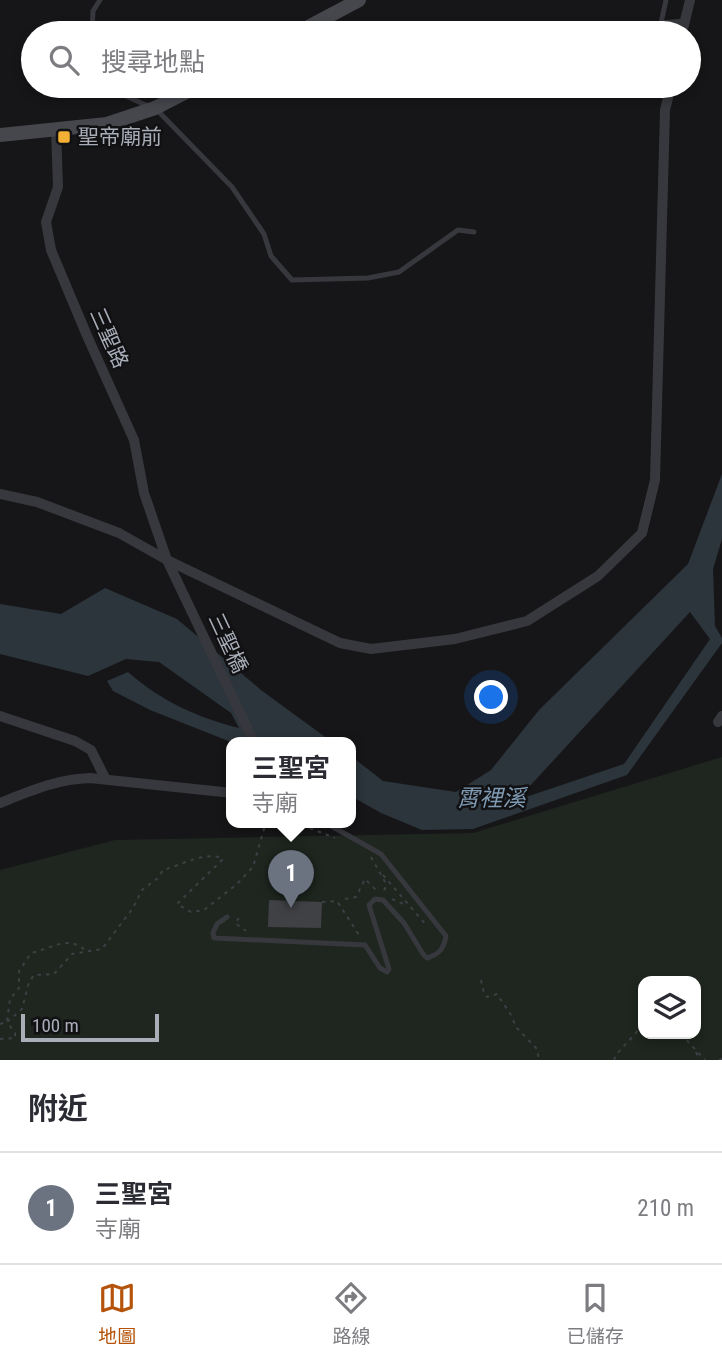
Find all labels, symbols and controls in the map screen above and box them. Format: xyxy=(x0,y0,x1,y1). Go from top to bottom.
search box xyxy=(21,21,701,98)
icon: search xyxy=(45,41,83,79)
text: 搜尋地點 xyxy=(101,47,205,77)
place label: 聖帝廟前 xyxy=(78,125,162,149)
marker: 聖帝廟前 xyxy=(56,129,72,145)
street label: 三聖路 xyxy=(85,304,133,372)
street label: 三聖橋 xyxy=(204,609,252,677)
your location xyxy=(474,680,508,714)
popup xyxy=(226,737,356,828)
text: 三聖宮 xyxy=(252,753,330,783)
water label: 霄裡溪 xyxy=(457,785,529,812)
text: 寺廟 xyxy=(252,790,298,817)
pin: 1 xyxy=(268,850,314,908)
map controls xyxy=(638,976,701,1039)
button: layers xyxy=(638,976,701,1039)
scale bar xyxy=(21,1011,159,1043)
text: 100 m xyxy=(32,1014,79,1037)
text: 附近 xyxy=(28,1091,88,1126)
text: 三聖宮 xyxy=(95,1179,173,1209)
text: 1 xyxy=(45,1195,57,1222)
text: 210 m xyxy=(637,1195,694,1222)
text: 寺廟 xyxy=(95,1216,141,1243)
tab: 地圖 xyxy=(98,1279,136,1348)
tab: 路線 xyxy=(332,1279,371,1348)
tab: 已儲存 xyxy=(567,1279,624,1348)

